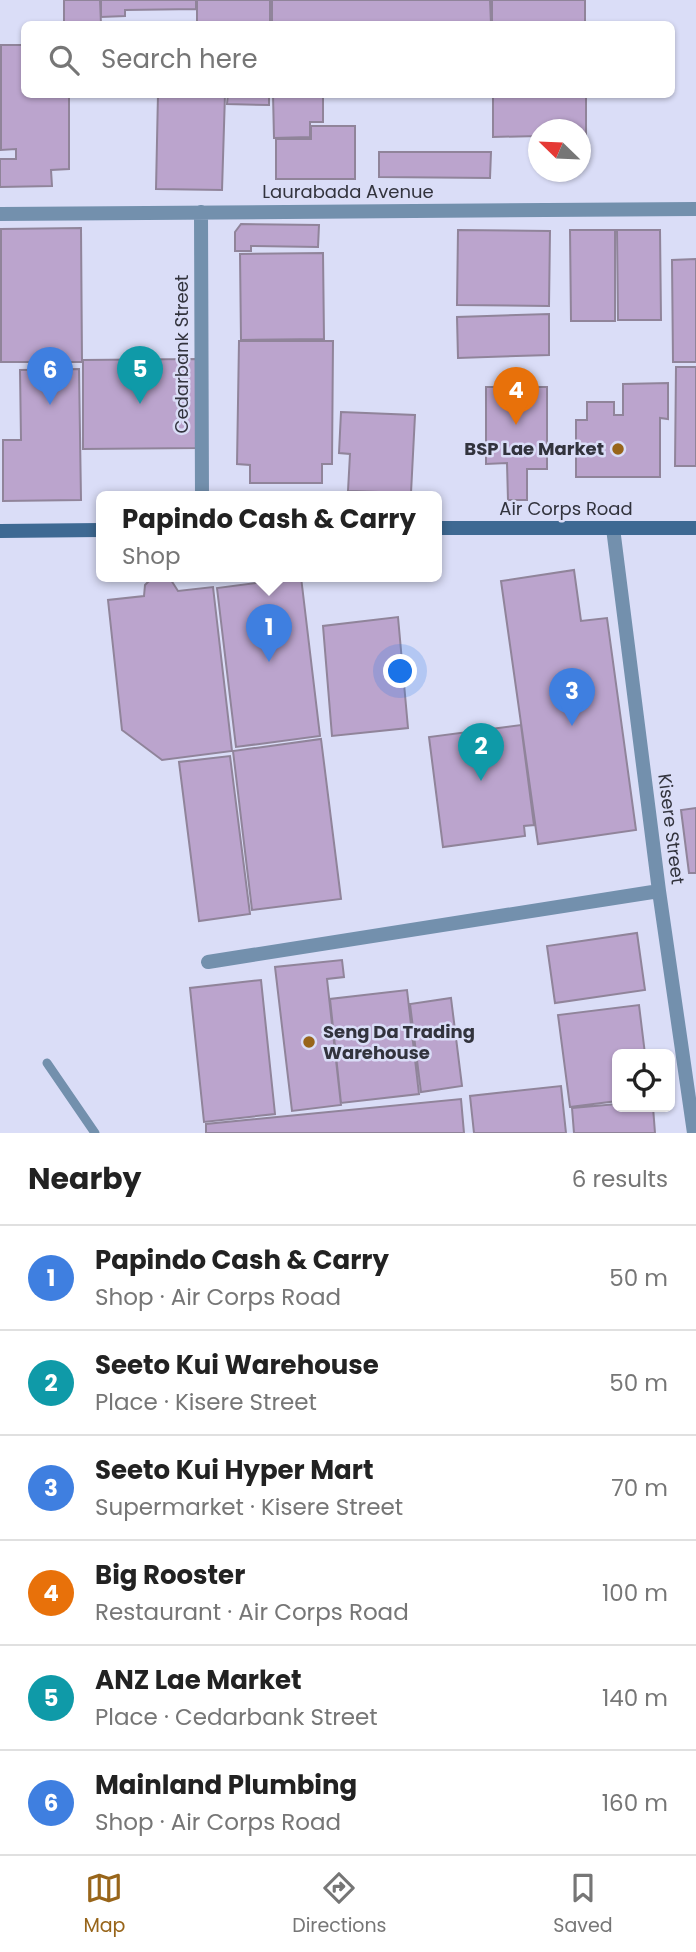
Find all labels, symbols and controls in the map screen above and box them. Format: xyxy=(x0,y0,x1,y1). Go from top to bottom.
search box xyxy=(21,21,675,98)
icon: search xyxy=(45,41,83,79)
text: Search here xyxy=(101,41,258,77)
north arrow xyxy=(528,119,591,182)
street label: Laurabada Avenue xyxy=(262,179,434,204)
street label: Cedarbank Street xyxy=(169,275,194,433)
pin: 5 xyxy=(117,346,163,404)
pin: 6 xyxy=(27,347,73,405)
pin: 4 xyxy=(493,367,539,425)
place label: BSP Lae Market xyxy=(464,436,604,461)
marker: BSP Lae Market xyxy=(610,441,626,457)
popup xyxy=(96,491,442,582)
street label: Air Corps Road xyxy=(499,496,633,521)
text: Papindo Cash & Carry xyxy=(122,501,416,537)
text: Shop xyxy=(122,540,181,572)
pin: 1 xyxy=(246,604,292,662)
your location xyxy=(383,654,417,688)
pin: 3 xyxy=(549,668,595,726)
pin: 2 xyxy=(458,723,504,781)
street label: Kisere Street xyxy=(652,772,691,886)
place label: Seng Da Trading Warehouse xyxy=(323,1019,475,1065)
marker: Seng Da Trading Warehouse xyxy=(301,1034,317,1050)
map controls xyxy=(612,1049,675,1112)
button: locate xyxy=(612,1049,675,1112)
text: Nearby xyxy=(28,1157,142,1200)
text: 6 results xyxy=(572,1163,668,1195)
text: Papindo Cash & Carry xyxy=(95,1242,389,1278)
text: 1 xyxy=(47,1262,55,1294)
text: 50 m xyxy=(609,1262,668,1294)
text: Shop · Air Corps Road xyxy=(95,1281,341,1313)
text: Seeto Kui Warehouse xyxy=(95,1347,379,1383)
text: 2 xyxy=(44,1367,58,1399)
text: 50 m xyxy=(609,1367,668,1399)
text: Place · Kisere Street xyxy=(95,1386,317,1418)
text: Seeto Kui Hyper Mart xyxy=(95,1452,373,1488)
text: 3 xyxy=(44,1472,58,1504)
text: 70 m xyxy=(611,1472,668,1504)
text: Supermarket · Kisere Street xyxy=(95,1491,403,1523)
text: Big Rooster xyxy=(95,1557,245,1593)
text: 4 xyxy=(43,1577,59,1609)
text: 100 m xyxy=(602,1577,668,1609)
text: Restaurant · Air Corps Road xyxy=(95,1596,409,1628)
text: ANZ Lae Market xyxy=(95,1662,302,1698)
text: 5 xyxy=(44,1682,58,1714)
text: 140 m xyxy=(602,1682,668,1714)
text: Place · Cedarbank Street xyxy=(95,1701,378,1733)
text: Mainland Plumbing xyxy=(95,1767,357,1803)
text: 6 xyxy=(44,1787,58,1819)
text: 160 m xyxy=(602,1787,668,1819)
text: Shop · Air Corps Road xyxy=(95,1806,341,1838)
tab: Map xyxy=(83,1869,125,1940)
tab: Directions xyxy=(292,1869,387,1940)
tab: Saved xyxy=(553,1869,613,1940)

